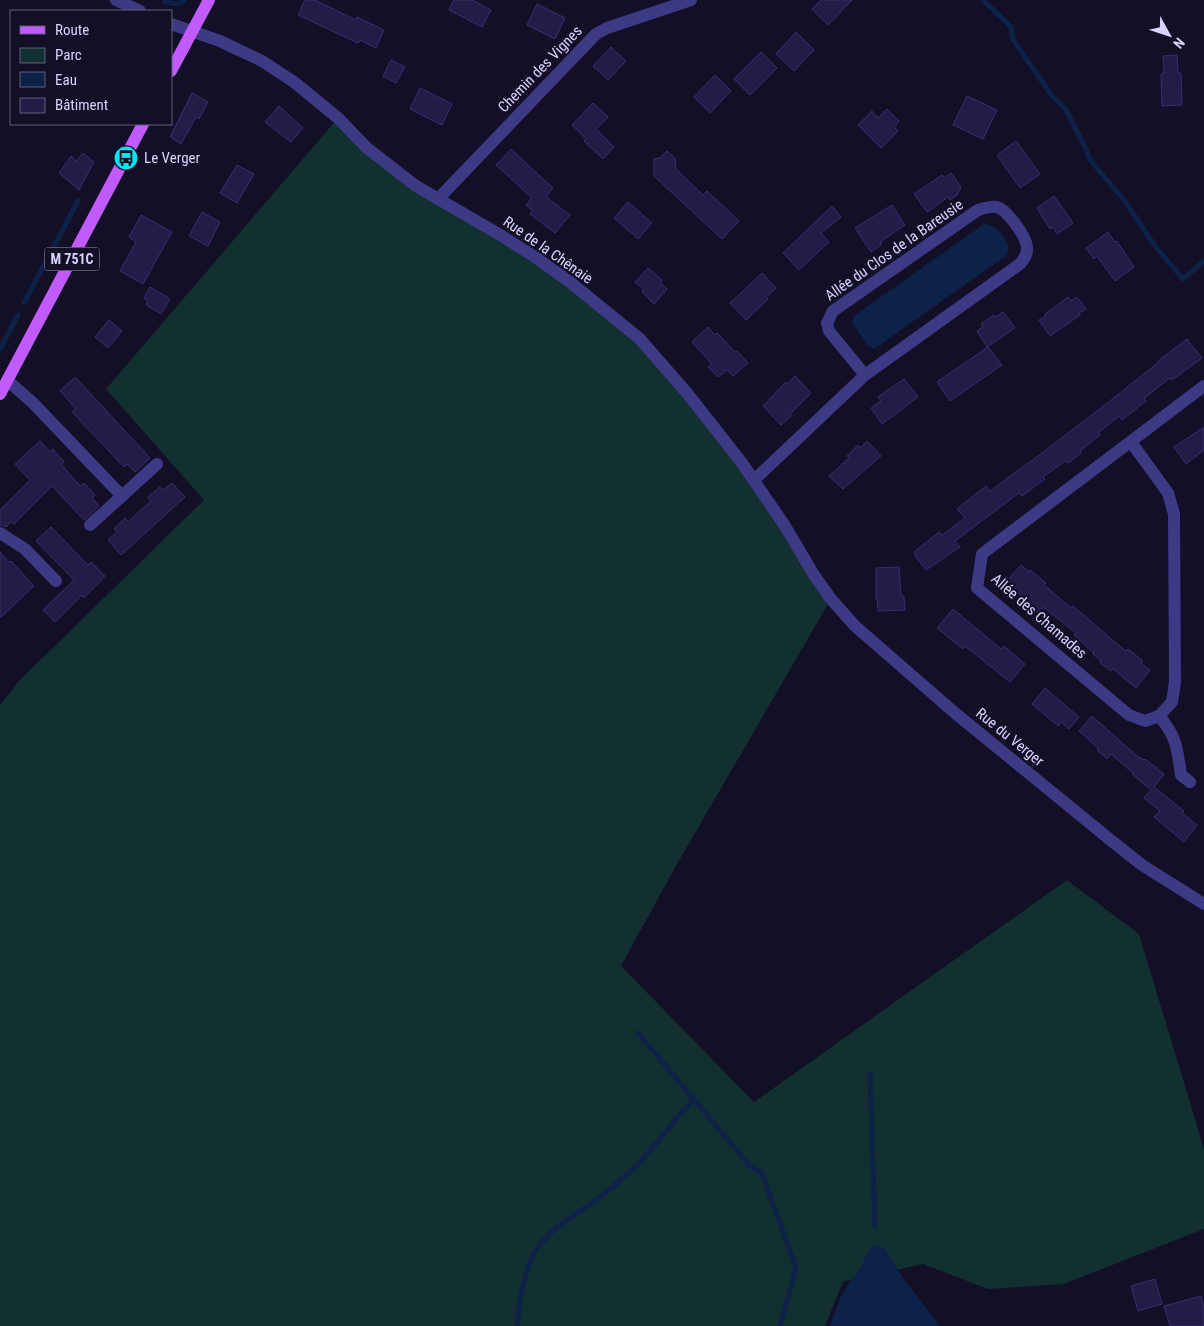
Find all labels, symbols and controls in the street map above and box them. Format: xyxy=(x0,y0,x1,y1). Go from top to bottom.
legend xyxy=(10,10,172,125)
north arrow xyxy=(1144,10,1194,60)
text: Route xyxy=(55,21,89,39)
street label: Chemin des Vignes xyxy=(494,22,586,116)
text: N xyxy=(1170,35,1188,52)
text: Parc xyxy=(55,46,82,64)
text: Eau xyxy=(55,71,77,89)
text: Bâtiment xyxy=(55,96,108,114)
bus stop icon: Le Verger xyxy=(113,145,139,171)
place label: Le Verger xyxy=(144,149,201,167)
street label: Allée du Clos de la Bareusie xyxy=(822,196,966,304)
street label: Rue de la Chênaie xyxy=(500,212,596,288)
road number: M 751C xyxy=(44,248,100,270)
street label: Allée des Chamades xyxy=(988,570,1090,662)
street label: Rue du Verger xyxy=(972,704,1048,770)

